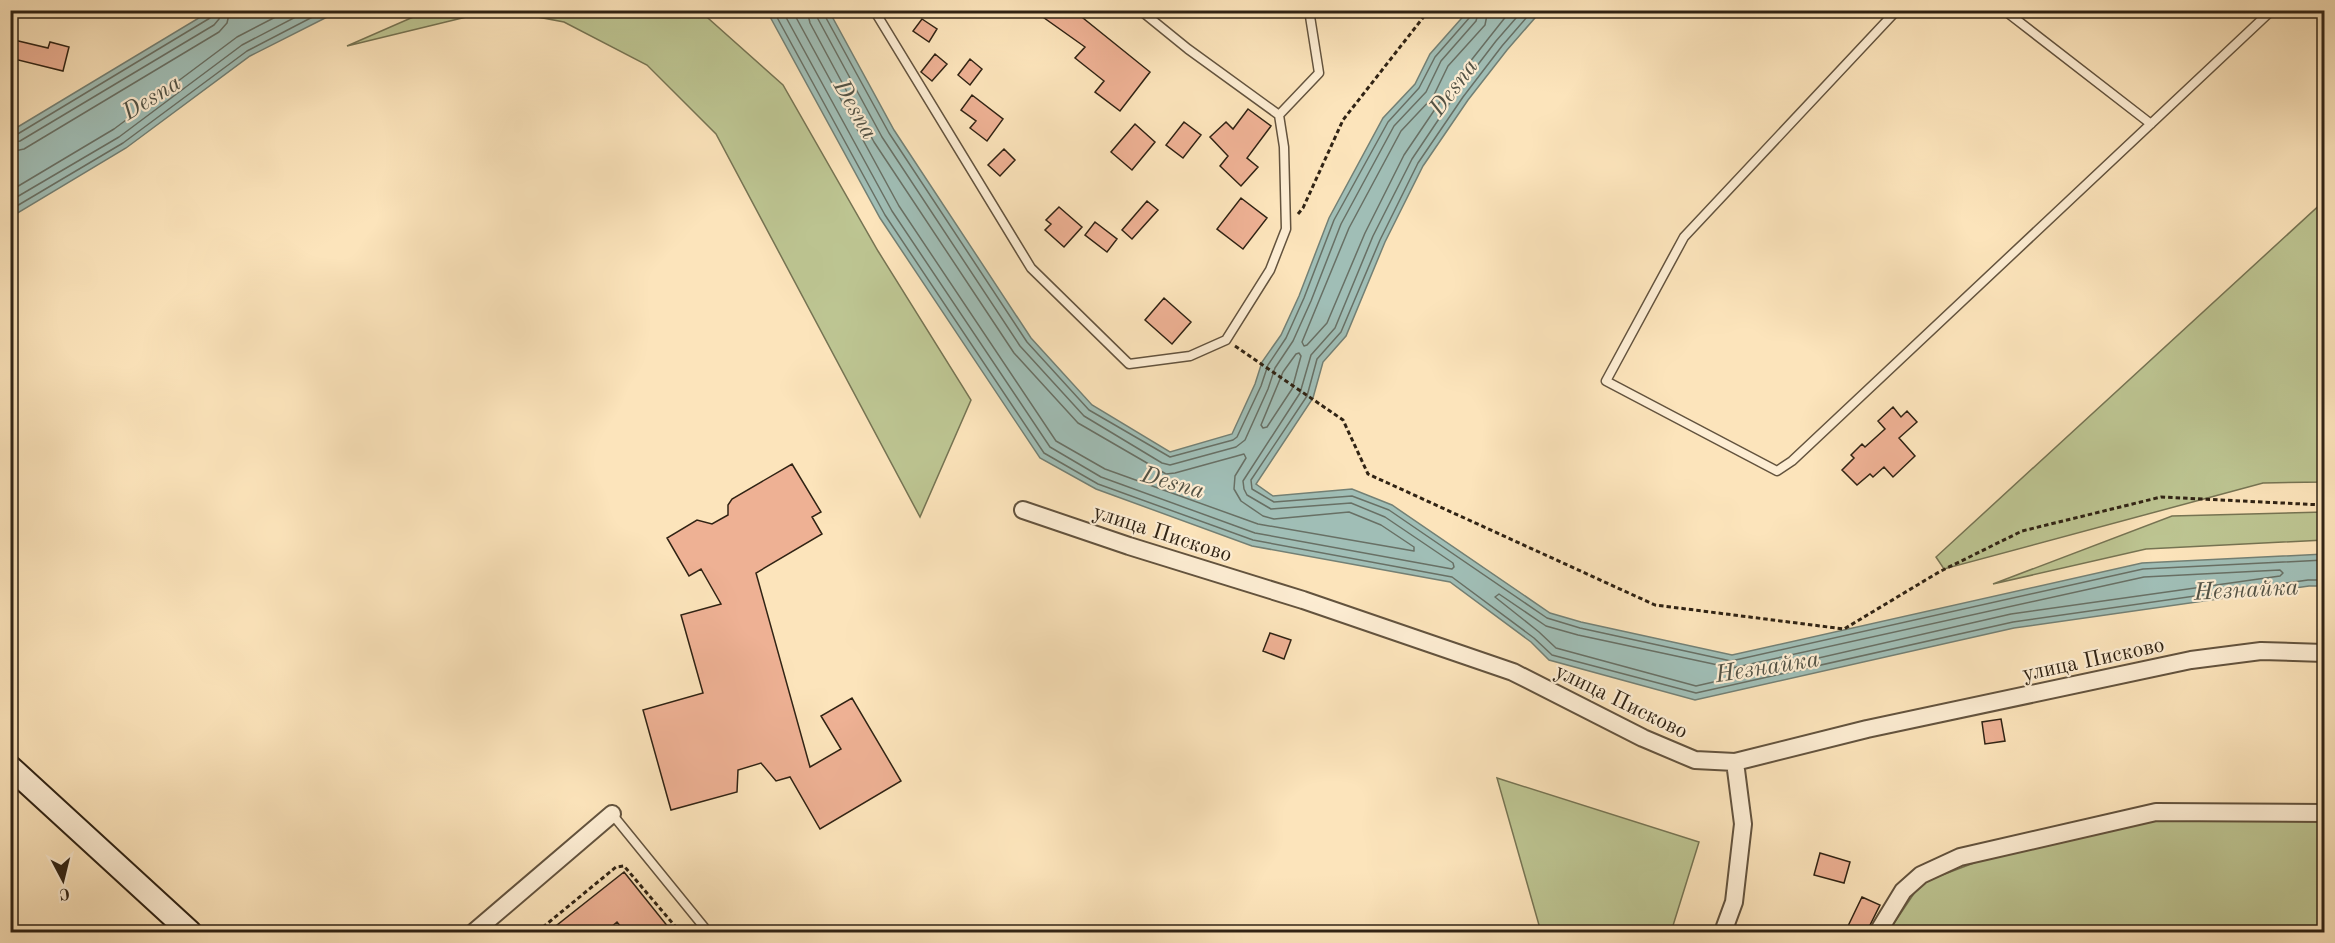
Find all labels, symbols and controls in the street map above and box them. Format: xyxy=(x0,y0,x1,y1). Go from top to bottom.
water label: Desna xyxy=(1425,55,1484,122)
water label: Desna xyxy=(117,71,186,126)
water label: Desna xyxy=(827,75,881,144)
water label: Desna xyxy=(1137,463,1207,504)
street label: улица Писково xyxy=(1090,501,1235,567)
water label: Незнайка xyxy=(2192,576,2299,606)
street label: улица Писково xyxy=(2020,634,2166,686)
water label: Незнайка xyxy=(1712,648,1821,688)
street label: улица Писково xyxy=(1551,660,1691,743)
north arrow xyxy=(33,850,93,910)
text: С xyxy=(58,884,71,901)

